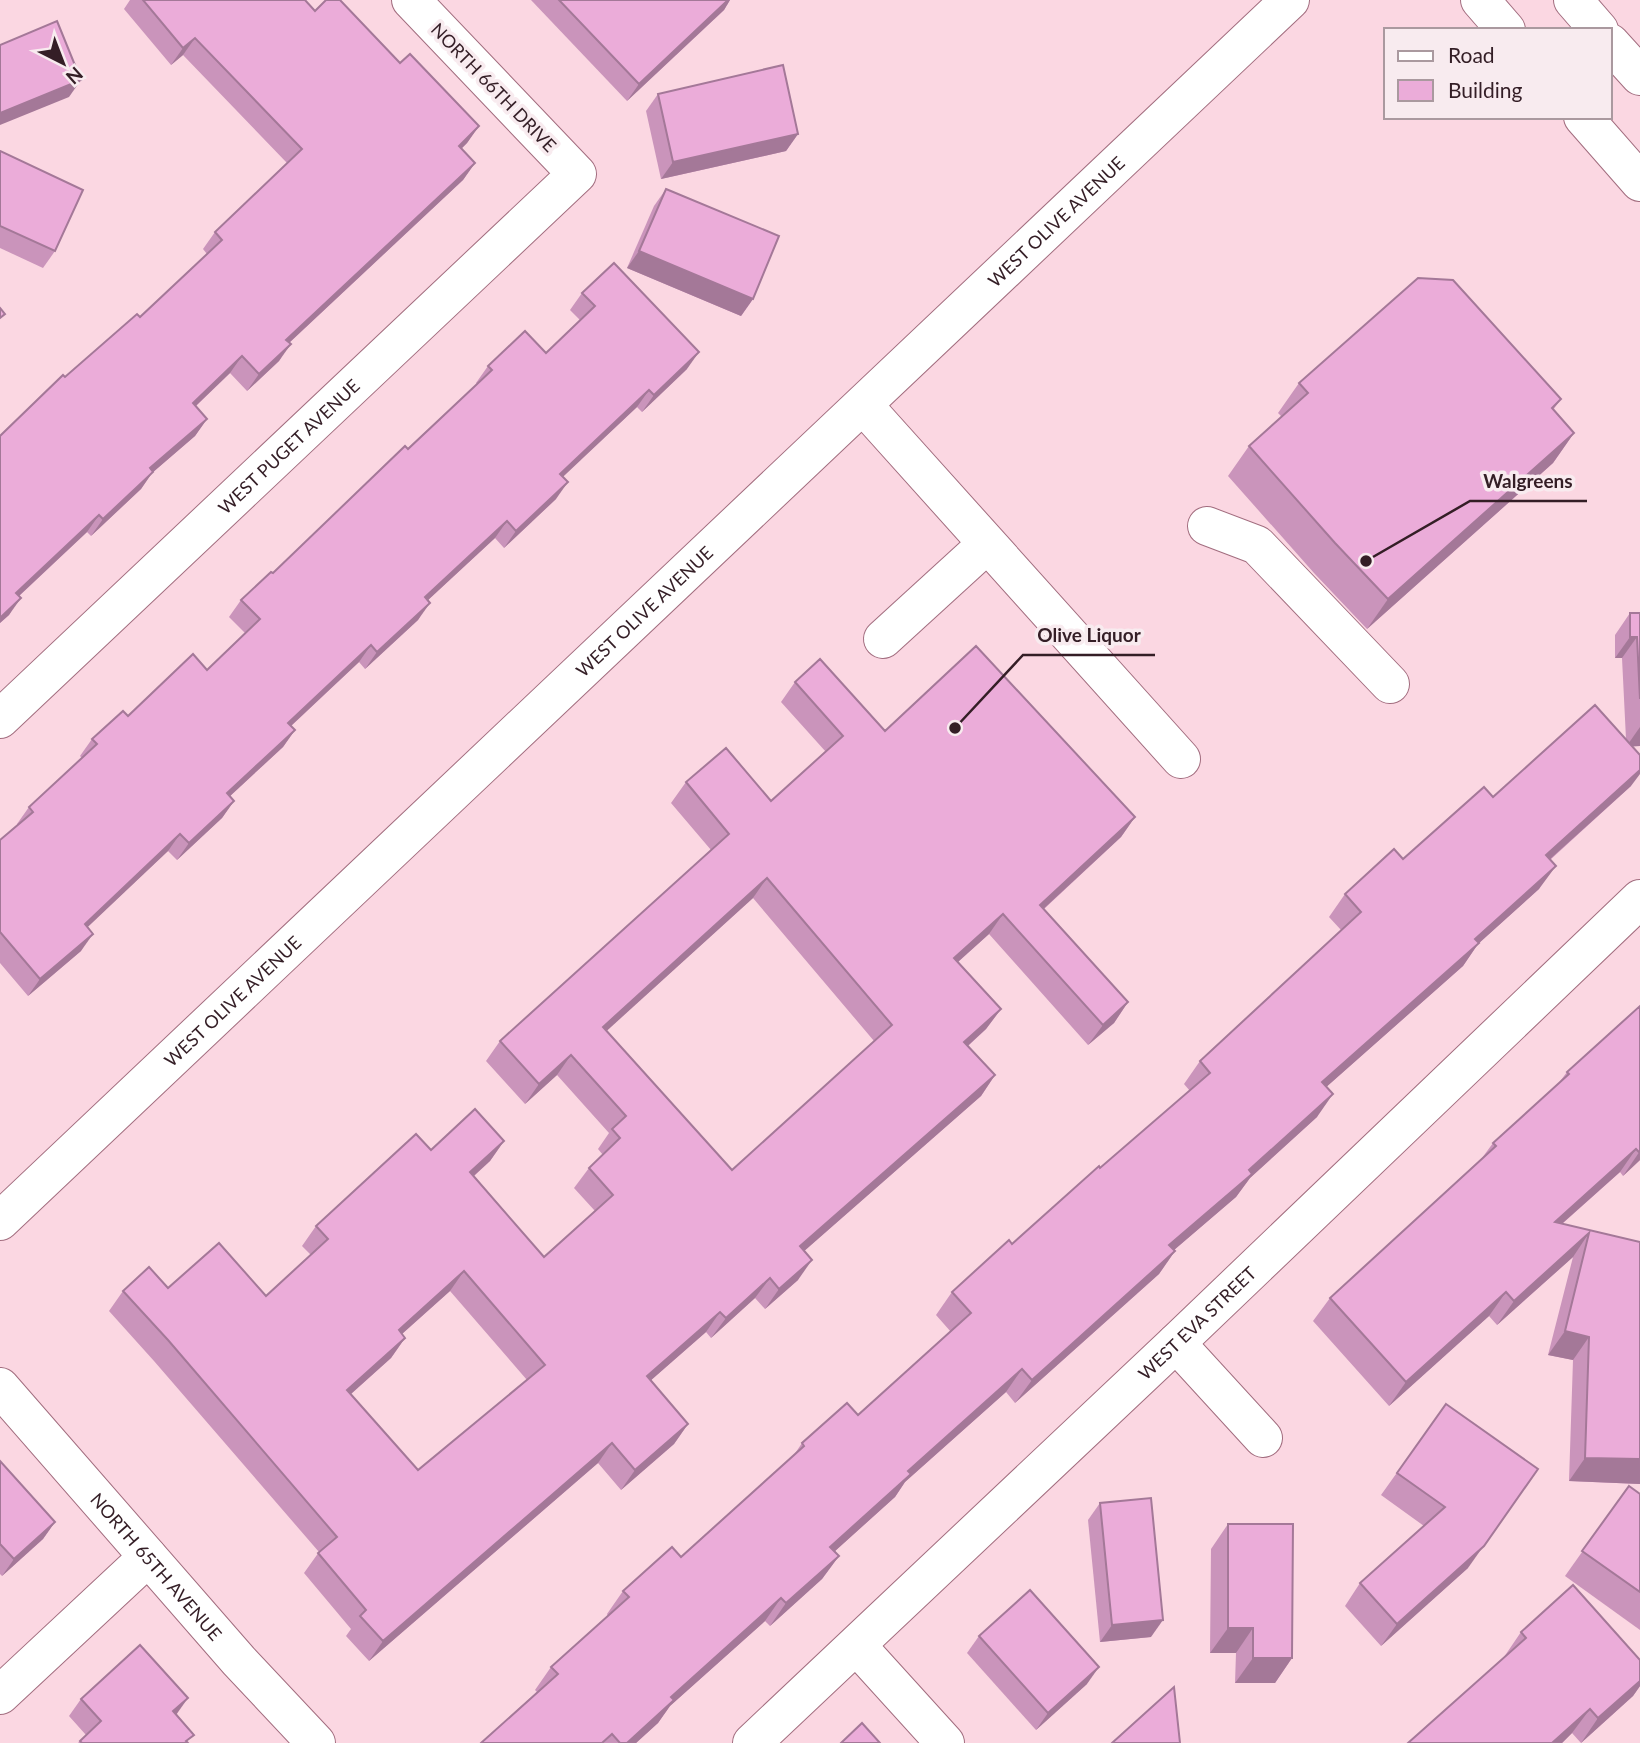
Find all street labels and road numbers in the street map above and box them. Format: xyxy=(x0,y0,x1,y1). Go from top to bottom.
street label: NORTH 66TH DRIVE xyxy=(427,18,561,156)
street label: WEST OLIVE AVENUE xyxy=(983,152,1129,291)
street label: WEST PUGET AVENUE xyxy=(213,374,364,518)
street label: WEST OLIVE AVENUE xyxy=(571,541,717,681)
street label: WEST OLIVE AVENUE xyxy=(159,931,305,1071)
street label: WEST EVA STREET xyxy=(1133,1261,1261,1384)
street label: NORTH 65TH AVENUE xyxy=(86,1488,227,1645)

